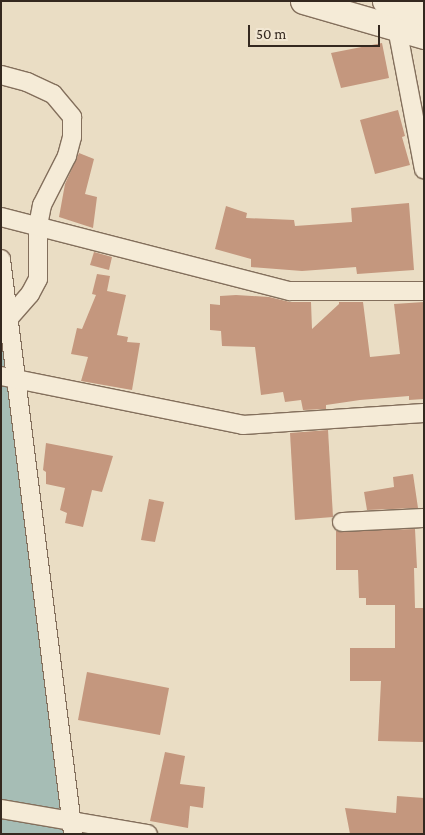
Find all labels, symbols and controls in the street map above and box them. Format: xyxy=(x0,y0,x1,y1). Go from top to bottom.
scale bar xyxy=(250,15,382,47)
text: 50 m xyxy=(256,26,286,42)

